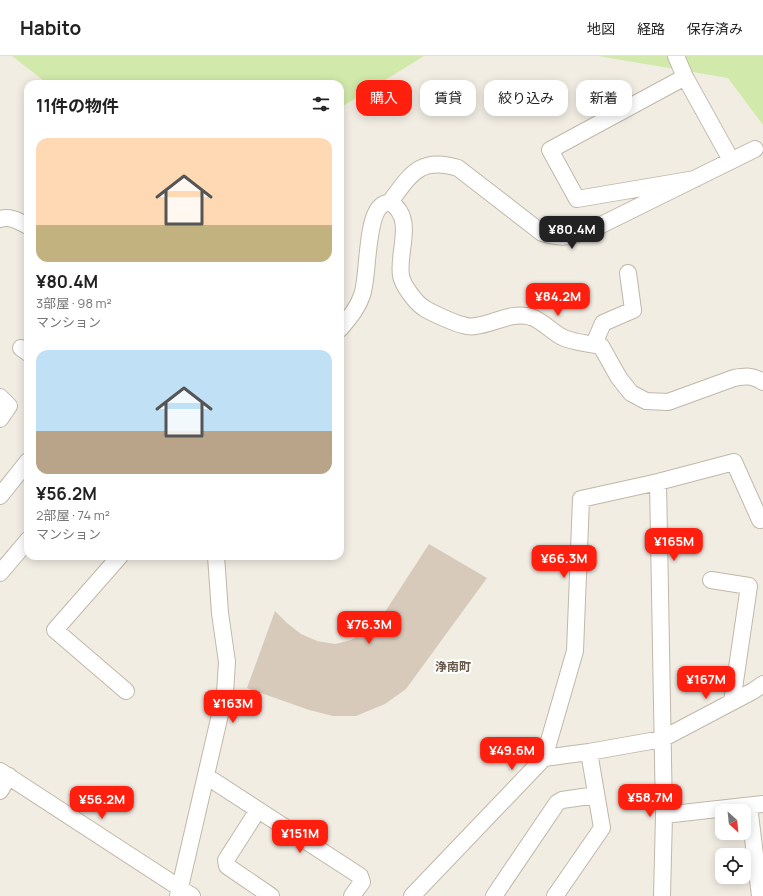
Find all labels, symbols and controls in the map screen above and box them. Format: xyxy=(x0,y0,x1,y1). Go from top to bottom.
text: Habito xyxy=(20,15,81,41)
text: 地図 xyxy=(587,19,615,38)
text: 経路 xyxy=(637,19,665,38)
text: 保存済み xyxy=(687,19,743,38)
chip: 購入 xyxy=(356,80,412,116)
chip: 賃貸 xyxy=(420,80,476,116)
chip: 絞り込み xyxy=(484,80,568,116)
chip: 新着 xyxy=(576,80,632,116)
icon: filters xyxy=(310,93,332,115)
text: 11件の物件 xyxy=(36,94,119,117)
icon: home xyxy=(148,164,220,236)
pin: ¥80.4M xyxy=(539,216,605,250)
text: ¥80.4M xyxy=(548,220,596,238)
text: ¥80.4M xyxy=(36,270,98,293)
pin: ¥84.2M xyxy=(525,283,591,317)
text: ¥84.2M xyxy=(535,287,581,305)
text: 3部屋 · 98 m² xyxy=(36,294,112,312)
text: マンション xyxy=(36,313,101,331)
icon: home xyxy=(148,376,220,448)
text: ¥56.2M xyxy=(36,482,97,505)
text: 2部屋 · 74 m² xyxy=(36,506,110,524)
text: マンション xyxy=(36,525,101,543)
pin: ¥165M xyxy=(646,528,702,562)
text: ¥165M xyxy=(654,532,694,550)
pin: ¥66.3M xyxy=(531,545,597,579)
text: ¥66.3M xyxy=(541,549,587,567)
pin: ¥76.3M xyxy=(336,611,402,645)
text: ¥76.3M xyxy=(346,615,392,633)
district label: 浄南町 xyxy=(435,658,471,675)
pin: ¥167M xyxy=(678,666,734,700)
text: ¥167M xyxy=(686,670,726,688)
pin: ¥163M xyxy=(205,690,261,724)
text: ¥163M xyxy=(213,694,253,712)
pin: ¥49.6M xyxy=(479,737,545,771)
text: ¥49.6M xyxy=(489,741,535,759)
pin: ¥58.7M xyxy=(617,784,683,818)
pin: ¥56.2M xyxy=(69,786,135,820)
text: ¥58.7M xyxy=(627,788,673,806)
text: ¥56.2M xyxy=(79,790,125,808)
north arrow xyxy=(715,804,751,840)
map controls xyxy=(715,804,751,884)
pin: ¥151M xyxy=(272,820,328,854)
text: ¥151M xyxy=(281,824,319,842)
button: locate xyxy=(715,848,751,884)

